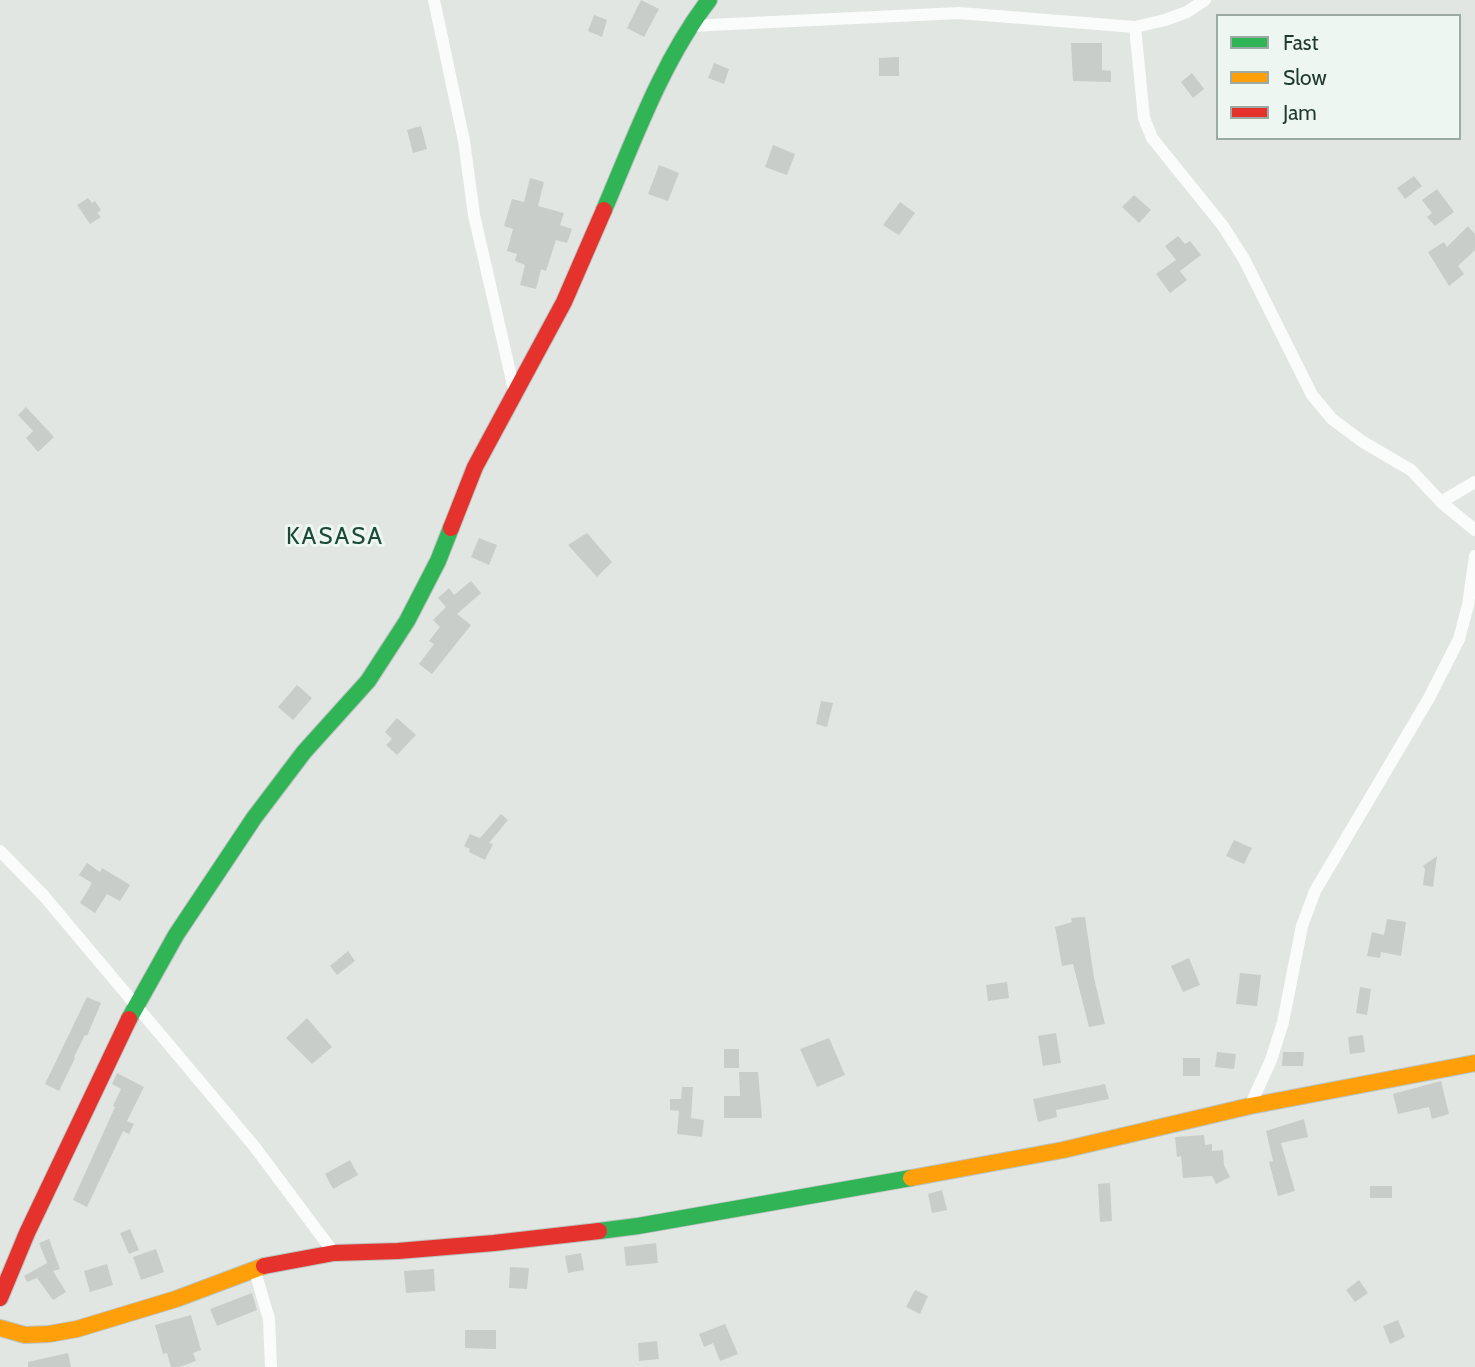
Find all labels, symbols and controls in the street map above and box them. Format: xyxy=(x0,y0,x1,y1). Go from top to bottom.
legend xyxy=(1216,14,1461,140)
text: Fast xyxy=(1283,30,1319,55)
text: Slow xyxy=(1283,65,1327,90)
text: Jam xyxy=(1283,100,1317,125)
district label: KASASA xyxy=(287,523,383,551)

